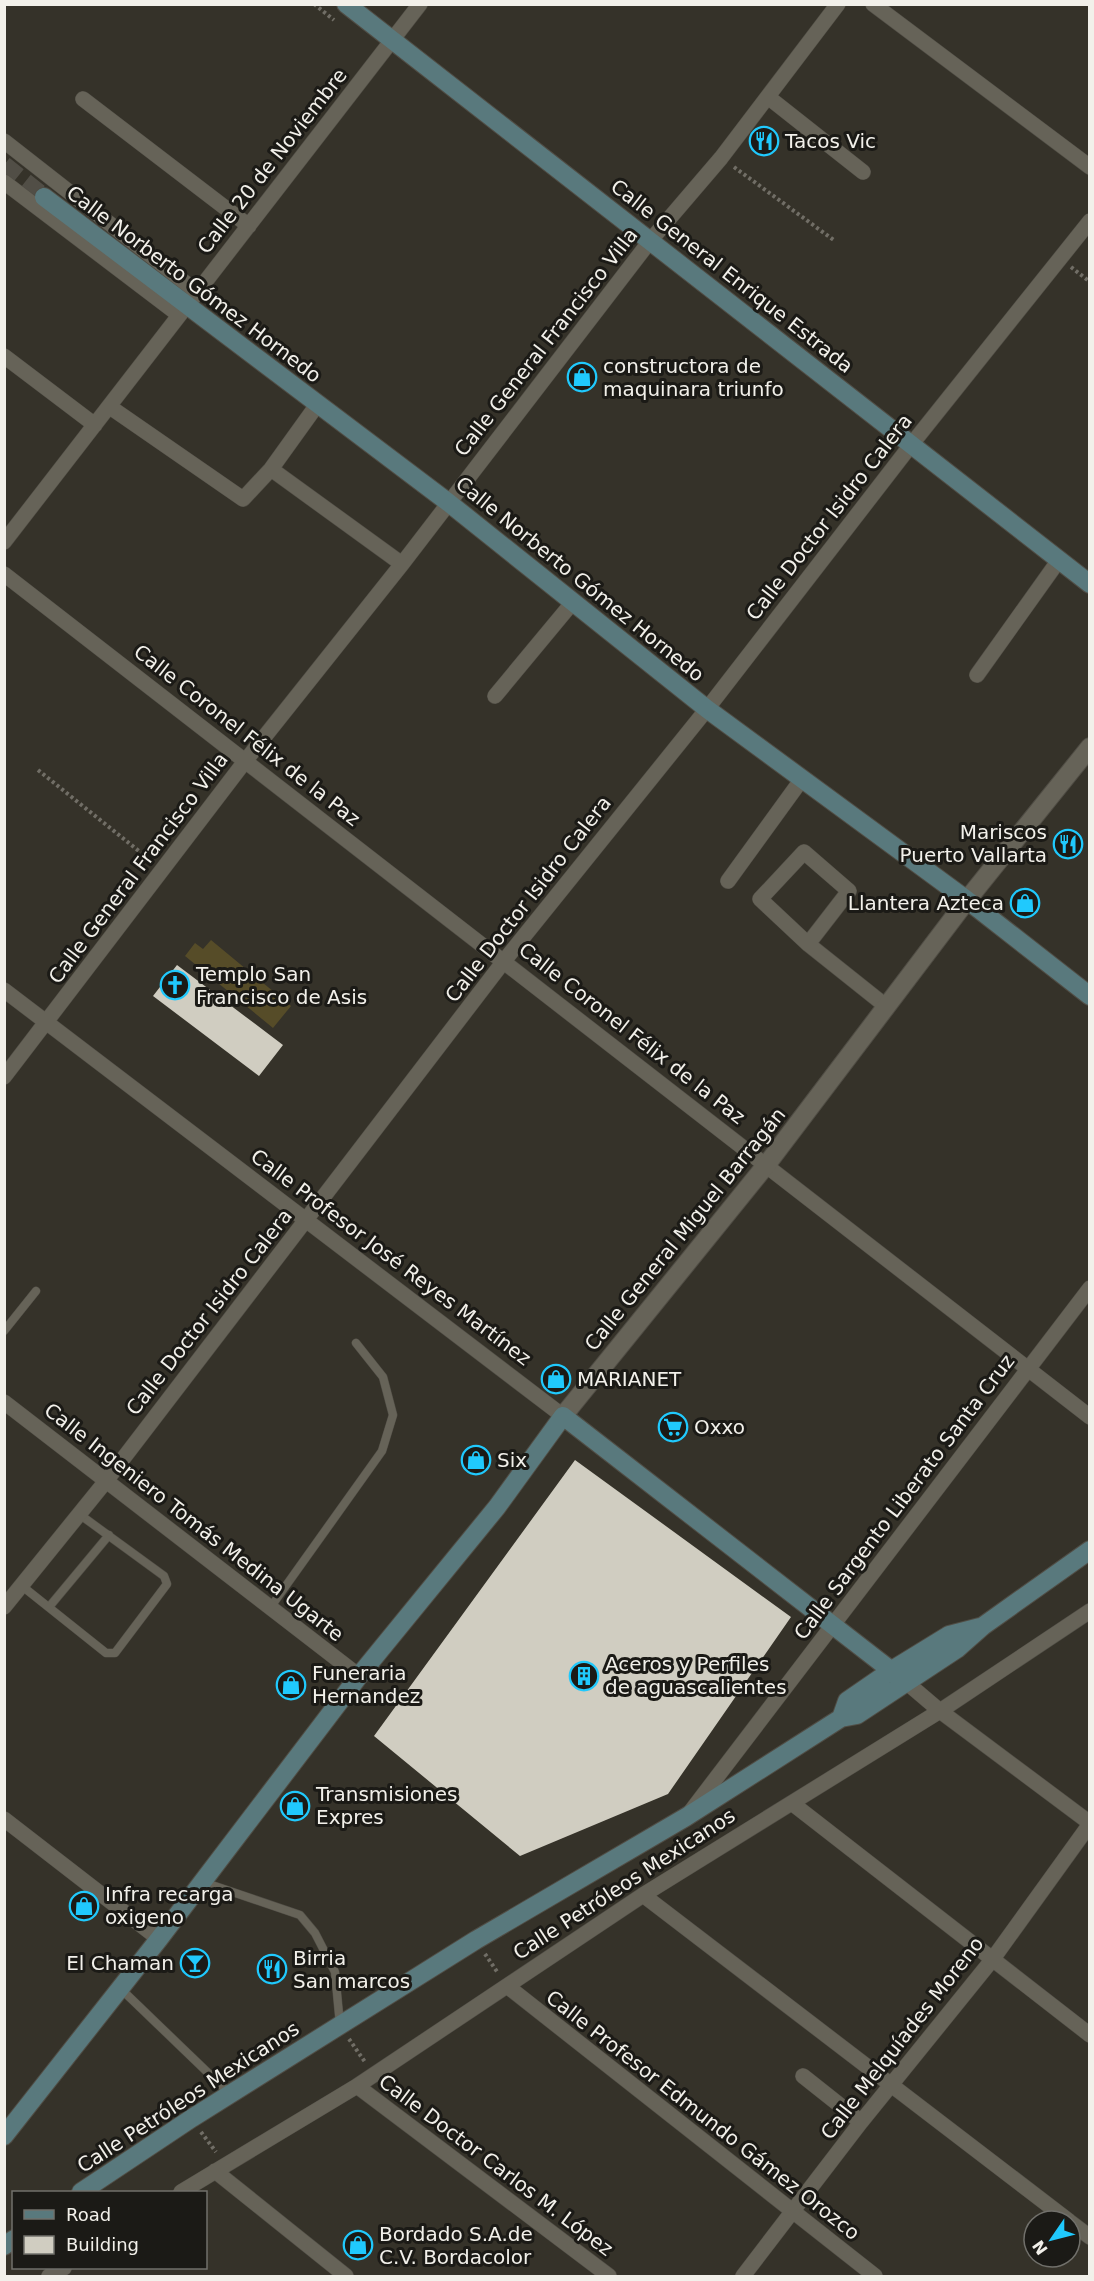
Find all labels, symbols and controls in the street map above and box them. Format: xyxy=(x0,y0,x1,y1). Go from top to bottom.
street label: Calle 20 de Noviembre xyxy=(192,64,352,258)
restaurant icon: Tacos Vic xyxy=(748,125,780,157)
place label: Tacos Vic xyxy=(784,129,876,153)
street label: Calle General Enrique Estrada xyxy=(606,174,858,378)
street label: Calle Norberto Gómez Hornedo xyxy=(62,180,326,388)
street label: Calle General Francisco Villa xyxy=(449,223,643,461)
place label: constructora de maquinara triunfo xyxy=(603,354,784,401)
shop icon: constructora de maquinara triunfo xyxy=(566,361,598,393)
street label: Calle Doctor Isidro Calera xyxy=(741,409,917,625)
street label: Calle Norberto Gómez Hornedo xyxy=(451,471,709,687)
street label: Calle Coronel Félix de la Paz xyxy=(129,639,365,831)
street label: Calle General Francisco Villa xyxy=(43,748,233,988)
street label: Calle Doctor Isidro Calera xyxy=(440,791,616,1007)
place label: Mariscos Puerto Vallarta xyxy=(900,820,1047,867)
restaurant icon: Mariscos Puerto Vallarta xyxy=(1052,828,1084,860)
shop icon: Llantera Azteca xyxy=(1009,887,1041,919)
place label: Llantera Azteca xyxy=(848,891,1004,915)
street label: Calle Coronel Félix de la Paz xyxy=(514,937,750,1129)
place label: Templo San Francisco de Asis xyxy=(195,962,367,1009)
church icon: Templo San Francisco de Asis xyxy=(159,969,191,1001)
street label: Calle General Miguel Barragán xyxy=(580,1103,790,1355)
street label: Calle Profesor José Reyes Martínez xyxy=(246,1144,536,1370)
street label: Calle Doctor Isidro Calera xyxy=(121,1204,297,1420)
street label: Calle Sargento Liberato Santa Cruz xyxy=(789,1350,1019,1644)
shop icon: MARIANET xyxy=(540,1363,572,1395)
place label: MARIANET xyxy=(577,1367,682,1391)
street label: Calle Ingeniero Tomás Medina Ugarte xyxy=(40,1398,348,1646)
supermarket icon: Oxxo xyxy=(657,1411,689,1443)
place label: Oxxo xyxy=(694,1415,745,1439)
shop icon: Six xyxy=(460,1444,492,1476)
place label: Six xyxy=(497,1448,527,1472)
place label: Aceros y Perfiles de aguascalientes xyxy=(605,1652,787,1699)
building icon: Aceros y Perfiles de aguascalientes xyxy=(568,1660,600,1692)
place label: Funeraria Hernandez xyxy=(312,1661,420,1708)
shop icon: Funeraria Hernandez xyxy=(275,1669,307,1701)
place label: Transmisiones Expres xyxy=(315,1782,458,1829)
shop icon: Transmisiones Expres xyxy=(279,1790,311,1822)
street label: Calle Petróleos Mexicanos xyxy=(509,1803,739,1965)
place label: Infra recarga oxigeno xyxy=(105,1882,234,1929)
shop icon: Infra recarga oxigeno xyxy=(68,1890,100,1922)
street label: Calle Melquíades Moreno xyxy=(815,1932,989,2144)
place label: Birria San marcos xyxy=(293,1946,410,1993)
bar icon: El Chaman xyxy=(179,1947,211,1979)
place label: El Chaman xyxy=(66,1951,174,1975)
restaurant icon: Birria San marcos xyxy=(256,1953,288,1985)
street label: Calle Profesor Edmundo Gámez Orozco xyxy=(541,1985,865,2245)
street label: Calle Petróleos Mexicanos xyxy=(73,2016,303,2178)
street label: Calle Doctor Carlos M. López xyxy=(374,2069,618,2261)
legend xyxy=(12,2191,207,2269)
text: Road xyxy=(66,2204,111,2225)
north arrow xyxy=(1022,2209,1082,2269)
place label: Bordado S.A.de C.V. Bordacolor xyxy=(379,2222,533,2269)
shop icon: Bordado S.A.de C.V. Bordacolor xyxy=(342,2229,374,2261)
text: Building xyxy=(66,2234,139,2255)
text: N xyxy=(1029,2236,1052,2258)

